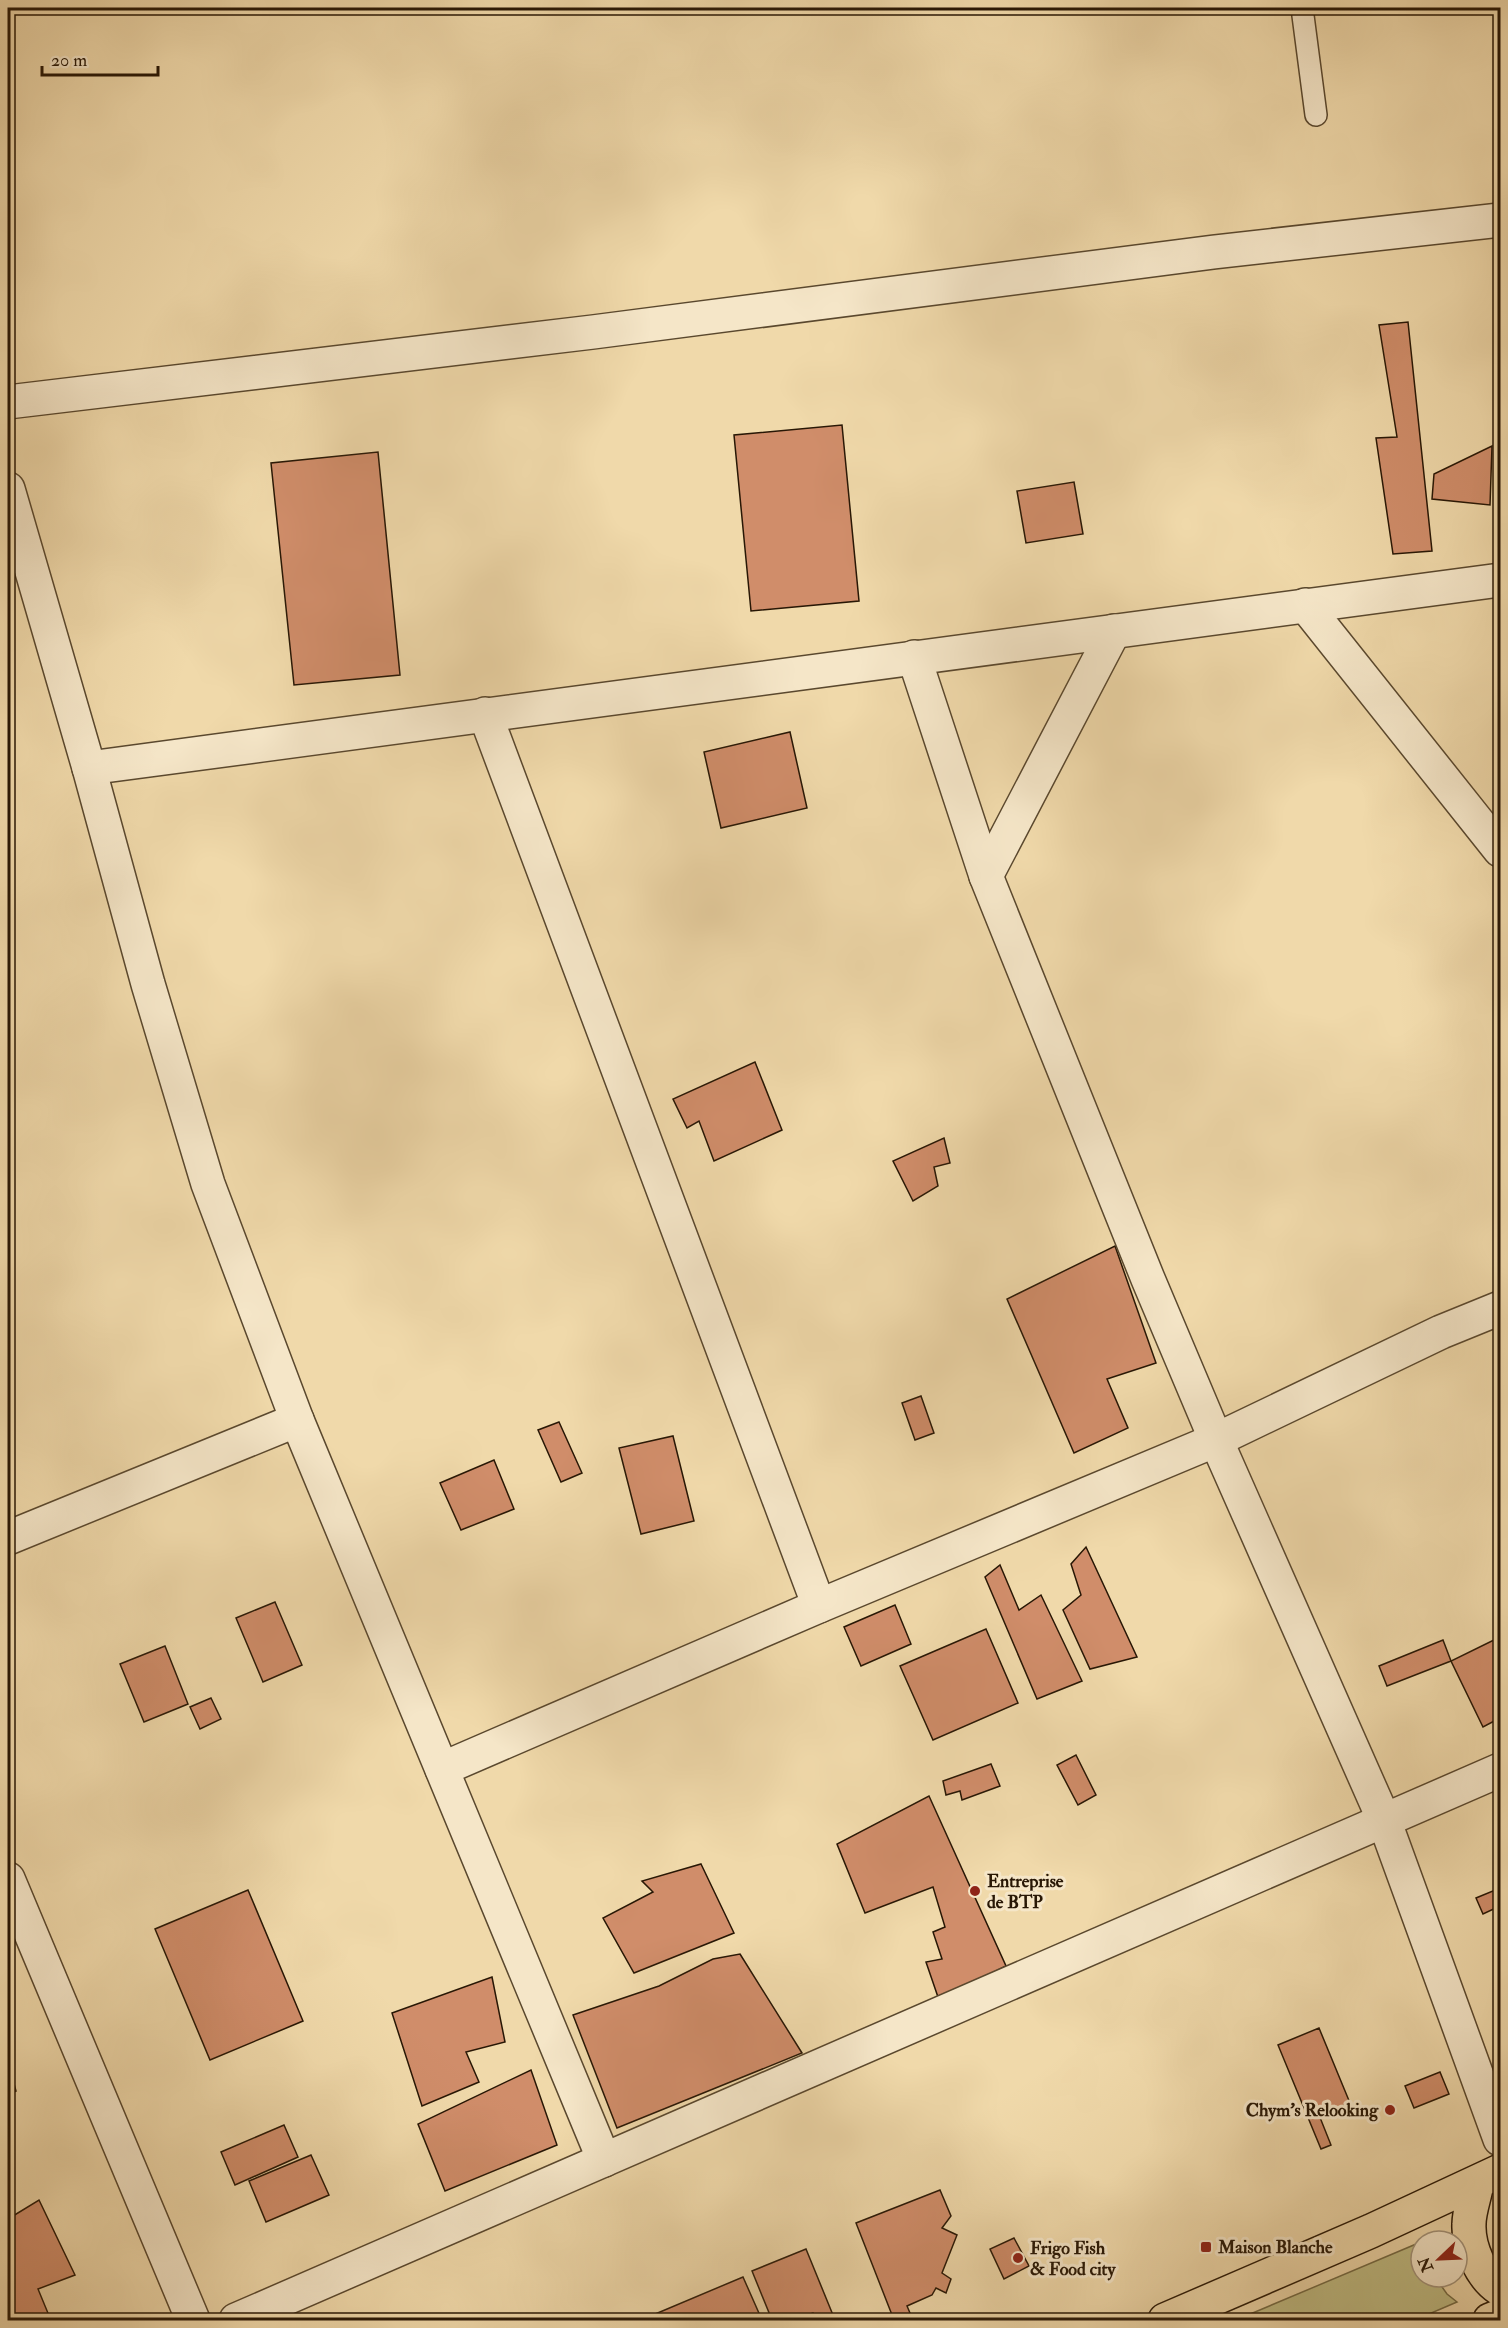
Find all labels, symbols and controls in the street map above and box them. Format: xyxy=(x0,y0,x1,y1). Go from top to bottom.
scale bar xyxy=(42,39,158,77)
text: 20 m xyxy=(51,49,87,72)
place label: Entreprise de BTP xyxy=(987,1870,1064,1914)
marker: Entreprise de BTP xyxy=(968,1884,982,1898)
place label: Chym's Relooking xyxy=(1246,2099,1379,2122)
marker: Chym's Relooking xyxy=(1383,2103,1397,2117)
north arrow xyxy=(1409,2229,1469,2289)
place label: Maison Blanche xyxy=(1217,2236,1333,2259)
place label: Frigo Fish & Food city xyxy=(1030,2237,1116,2281)
marker: Maison Blanche xyxy=(1199,2240,1213,2254)
marker: Frigo Fish & Food city xyxy=(1011,2251,1025,2265)
text: N xyxy=(1414,2253,1439,2276)

